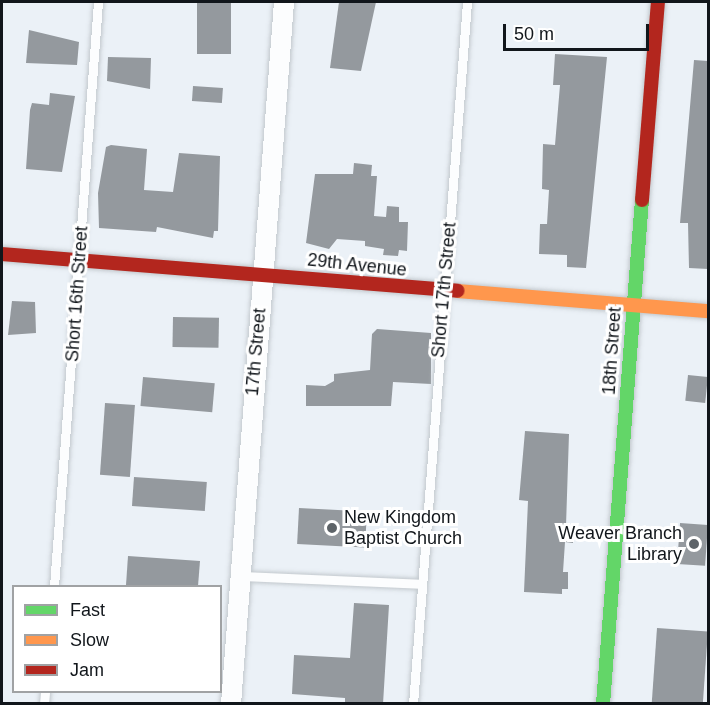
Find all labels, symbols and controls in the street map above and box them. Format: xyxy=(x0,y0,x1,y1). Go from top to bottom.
scale bar xyxy=(506,12,652,50)
text: 50 m xyxy=(514,24,554,44)
street label: Short 17th Street xyxy=(427,221,461,359)
street label: Short 16th Street xyxy=(61,225,93,363)
street label: 29th Avenue xyxy=(306,249,408,281)
street label: 18th Street xyxy=(598,306,626,396)
street label: 17th Street xyxy=(241,307,271,397)
place label: New Kingdom Baptist Church xyxy=(344,507,462,550)
marker: New Kingdom Baptist Church xyxy=(325,521,339,535)
place label: Weaver Branch Library xyxy=(558,523,682,566)
marker: Weaver Branch Library xyxy=(687,537,701,551)
legend xyxy=(12,585,222,693)
text: Fast xyxy=(70,600,105,620)
text: Slow xyxy=(70,630,109,650)
text: Jam xyxy=(70,660,104,680)

